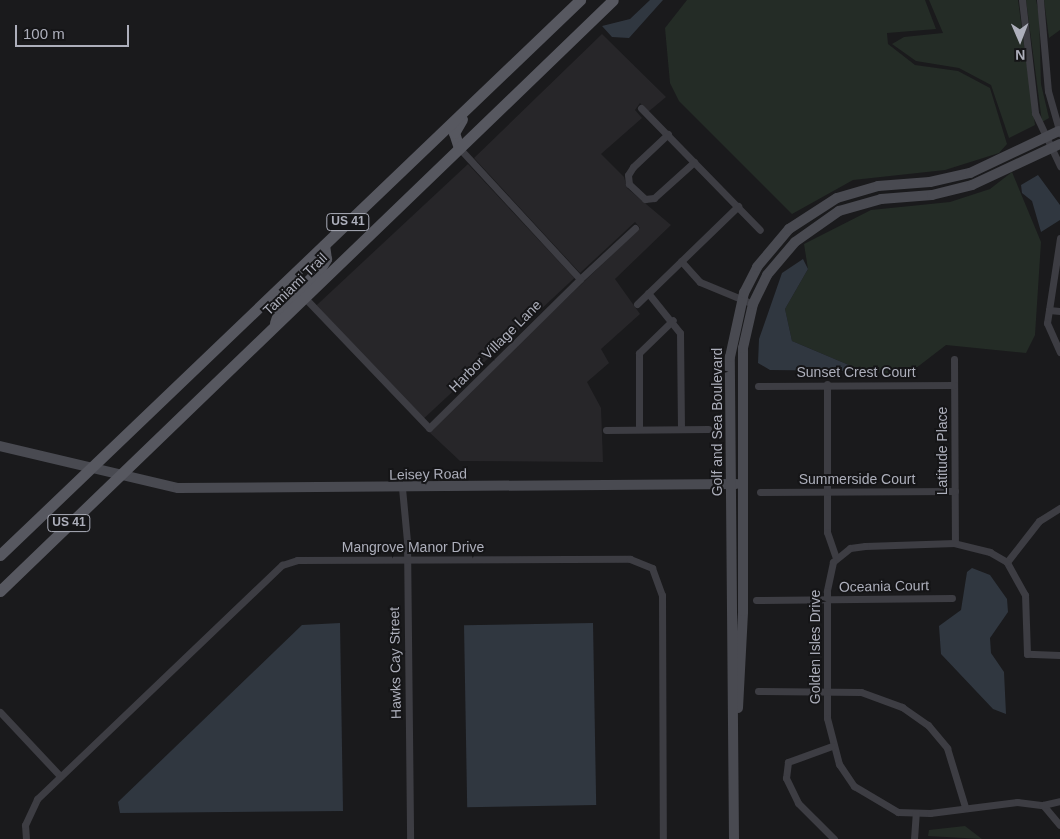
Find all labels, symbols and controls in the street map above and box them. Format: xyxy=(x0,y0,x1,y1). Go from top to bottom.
scale bar xyxy=(18,15,131,47)
north arrow xyxy=(995,15,1045,65)
text: 100 m xyxy=(23,25,65,42)
text: N xyxy=(1015,47,1025,63)
road number: US 41 xyxy=(326,212,370,232)
street label: Tamiami Trail xyxy=(259,249,331,319)
street label: Harbor Village Lane xyxy=(445,296,545,396)
street label: Golf and Sea Boulevard xyxy=(709,348,725,496)
street label: Sunset Crest Court xyxy=(796,364,916,380)
street label: Latitude Place xyxy=(934,407,950,495)
street label: Leisey Road xyxy=(389,465,467,483)
street label: Summerside Court xyxy=(799,471,915,487)
road number: US 41 xyxy=(46,514,92,532)
street label: Mangrove Manor Drive xyxy=(342,539,484,555)
street label: Oceania Court xyxy=(839,577,929,595)
street label: Golden Isles Drive xyxy=(807,590,823,704)
street label: Hawks Cay Street xyxy=(386,607,404,719)

